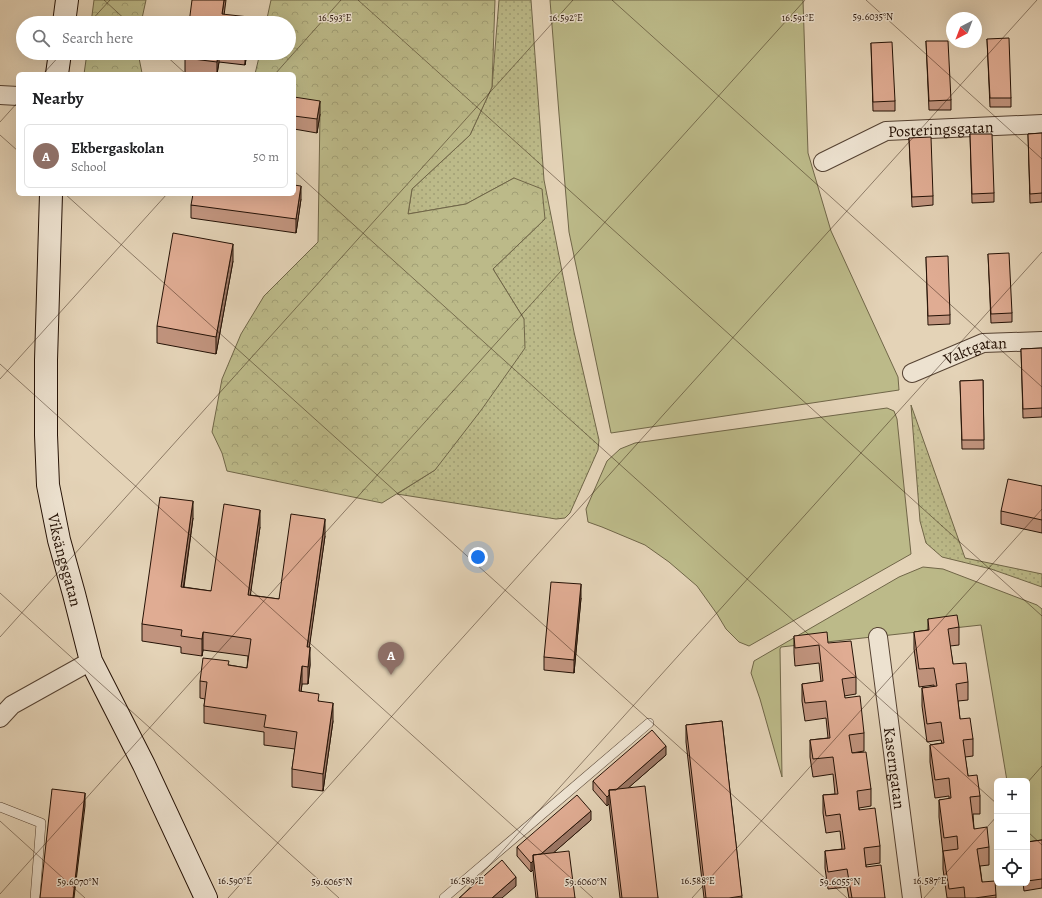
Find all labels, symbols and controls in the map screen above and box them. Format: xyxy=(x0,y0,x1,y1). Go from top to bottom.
text: 59.6035°N xyxy=(853,10,893,23)
text: 16.593°E xyxy=(318,11,352,24)
text: 16.592°E xyxy=(549,11,583,24)
text: 16.591°E xyxy=(782,11,814,24)
north arrow xyxy=(946,12,982,48)
search box xyxy=(16,16,296,60)
icon: search xyxy=(30,27,52,49)
text: Search here xyxy=(62,28,133,48)
text: Nearby xyxy=(32,87,83,110)
street label: Posteringsgatan xyxy=(887,116,994,143)
text: Ekbergaskolan xyxy=(71,138,164,158)
text: A xyxy=(42,148,50,165)
text: 50 m xyxy=(253,148,279,165)
text: School xyxy=(71,158,106,175)
street label: Vaktgatan xyxy=(939,332,1008,371)
street label: Viksängsgatan xyxy=(42,511,87,609)
your location xyxy=(468,547,488,567)
pin: A xyxy=(378,642,404,675)
street label: Kaserngatan xyxy=(878,726,910,811)
map controls xyxy=(994,778,1030,886)
button: + xyxy=(994,778,1030,814)
button: − xyxy=(994,814,1030,850)
button: locate xyxy=(994,850,1030,886)
text: 16.590°E xyxy=(218,874,252,887)
text: 16.589°E xyxy=(450,874,484,887)
text: 16.588°E xyxy=(681,874,715,887)
text: 16.587°E xyxy=(913,874,947,887)
text: 59.6070°N xyxy=(57,875,99,888)
text: 59.6065°N xyxy=(312,875,352,888)
text: 59.6060°N xyxy=(565,875,607,888)
text: 59.6055°N xyxy=(820,875,860,888)

